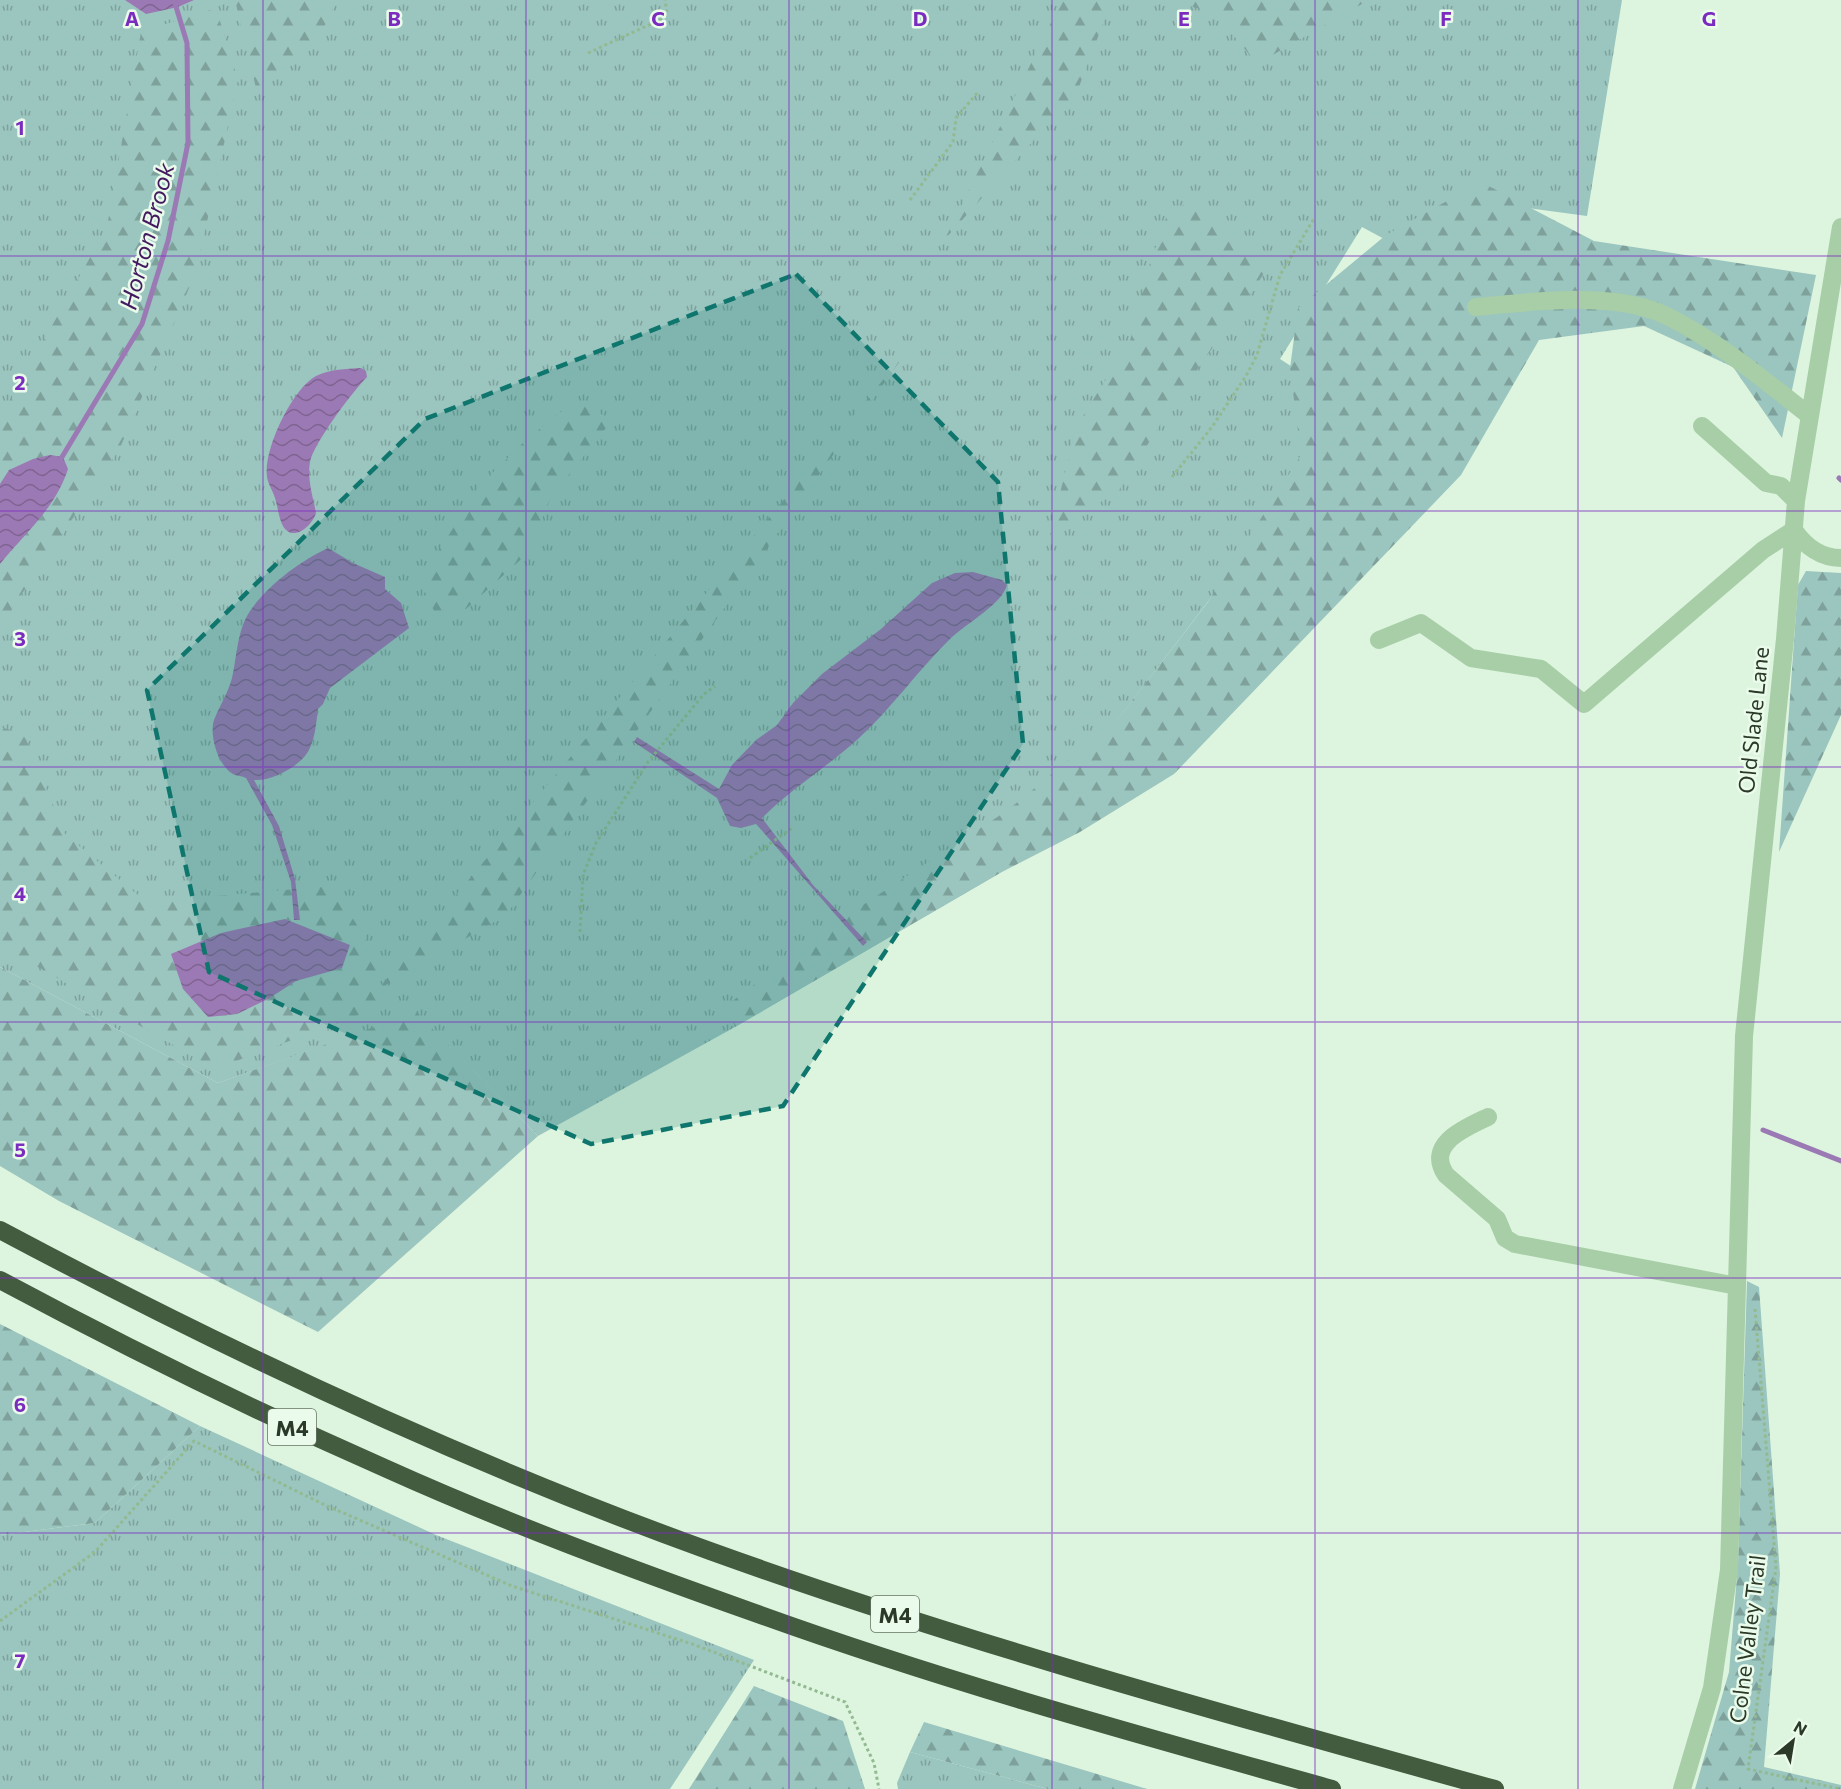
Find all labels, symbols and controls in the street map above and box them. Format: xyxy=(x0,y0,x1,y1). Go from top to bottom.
text: A xyxy=(125,6,139,30)
text: B xyxy=(387,6,401,30)
text: C xyxy=(651,6,665,30)
text: D xyxy=(913,6,927,30)
text: E xyxy=(1178,6,1190,30)
text: F xyxy=(1440,6,1452,30)
text: G xyxy=(1702,6,1716,30)
text: 1 xyxy=(15,115,25,139)
water label: Horton Brook xyxy=(113,159,180,312)
text: 2 xyxy=(14,370,26,394)
text: 3 xyxy=(14,626,26,650)
street label: Old Slade Lane xyxy=(1732,645,1774,795)
text: 4 xyxy=(14,881,26,905)
text: 5 xyxy=(14,1137,26,1161)
text: 6 xyxy=(14,1392,26,1416)
road number: M4 xyxy=(268,1409,316,1445)
street label: Colne Valley Trail xyxy=(1723,1553,1771,1725)
road number: M4 xyxy=(871,1596,919,1632)
text: 7 xyxy=(15,1648,26,1672)
north arrow xyxy=(1763,1711,1823,1771)
text: N xyxy=(1791,1716,1811,1739)

